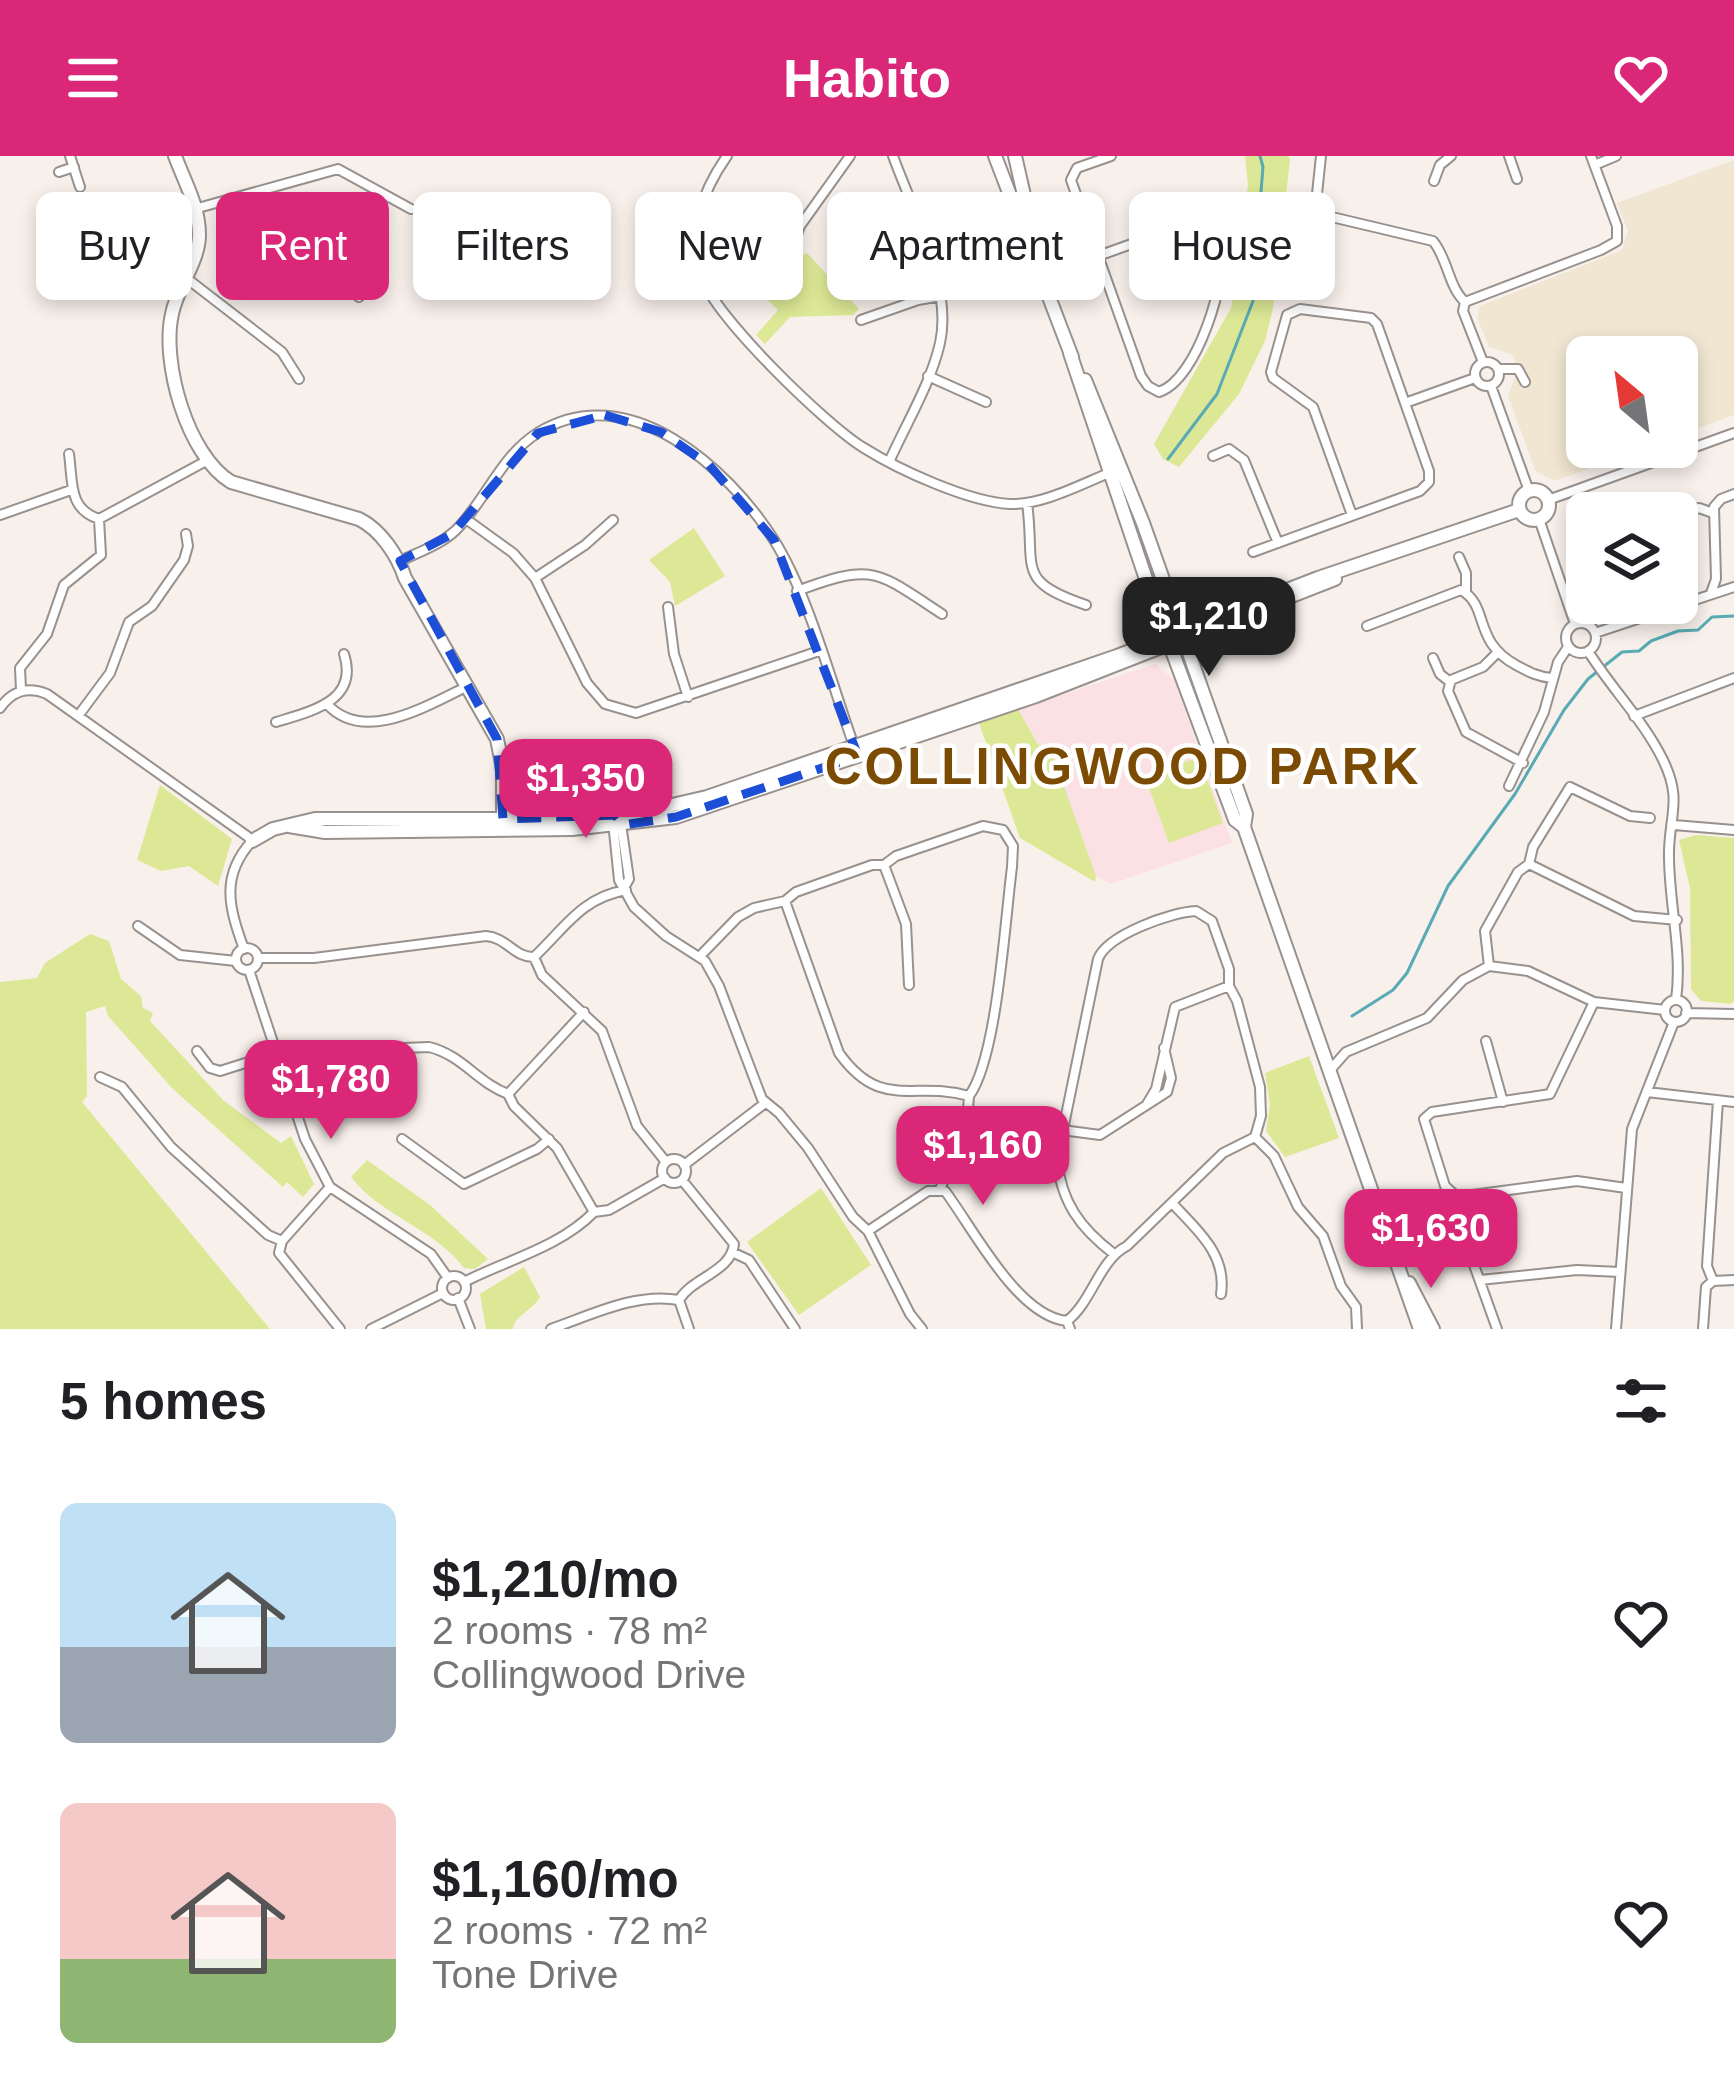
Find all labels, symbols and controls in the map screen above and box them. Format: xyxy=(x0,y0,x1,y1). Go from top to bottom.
icon: menu xyxy=(60,45,126,111)
icon: heart xyxy=(1608,45,1674,111)
text: Habito xyxy=(783,48,951,108)
chip: Buy xyxy=(36,192,192,300)
chip: Rent xyxy=(216,192,389,300)
chip: Filters xyxy=(413,192,611,300)
chip: New xyxy=(635,192,803,300)
chip: Apartment xyxy=(827,192,1105,300)
chip: House xyxy=(1129,192,1335,300)
north arrow xyxy=(1566,336,1698,468)
map controls xyxy=(1566,336,1698,624)
button: layers xyxy=(1566,492,1698,624)
pin: $1,210 xyxy=(1111,577,1307,679)
text: $1,210 xyxy=(1149,594,1269,637)
district label: COLLINGWOOD PARK xyxy=(825,738,1421,795)
pin: $1,350 xyxy=(488,739,684,841)
text: $1,350 xyxy=(526,756,646,799)
pin: $1,780 xyxy=(233,1040,429,1142)
text: $1,780 xyxy=(271,1057,391,1100)
pin: $1,160 xyxy=(885,1106,1081,1208)
text: $1,160 xyxy=(923,1123,1043,1166)
pin: $1,630 xyxy=(1333,1189,1529,1291)
text: $1,630 xyxy=(1371,1206,1491,1249)
icon: filters xyxy=(1608,1368,1674,1434)
text: 5 homes xyxy=(60,1373,267,1430)
icon: home xyxy=(156,1551,300,1695)
text: $1,210/mo xyxy=(432,1551,679,1608)
icon: heart xyxy=(1608,1590,1674,1656)
text: 2 rooms · 78 m² xyxy=(432,1609,707,1652)
text: Collingwood Drive xyxy=(432,1653,746,1696)
icon: home xyxy=(156,1851,300,1995)
text: $1,160/mo xyxy=(432,1851,679,1908)
icon: heart xyxy=(1608,1890,1674,1956)
text: 2 rooms · 72 m² xyxy=(432,1909,707,1952)
text: Tone Drive xyxy=(432,1953,618,1996)

